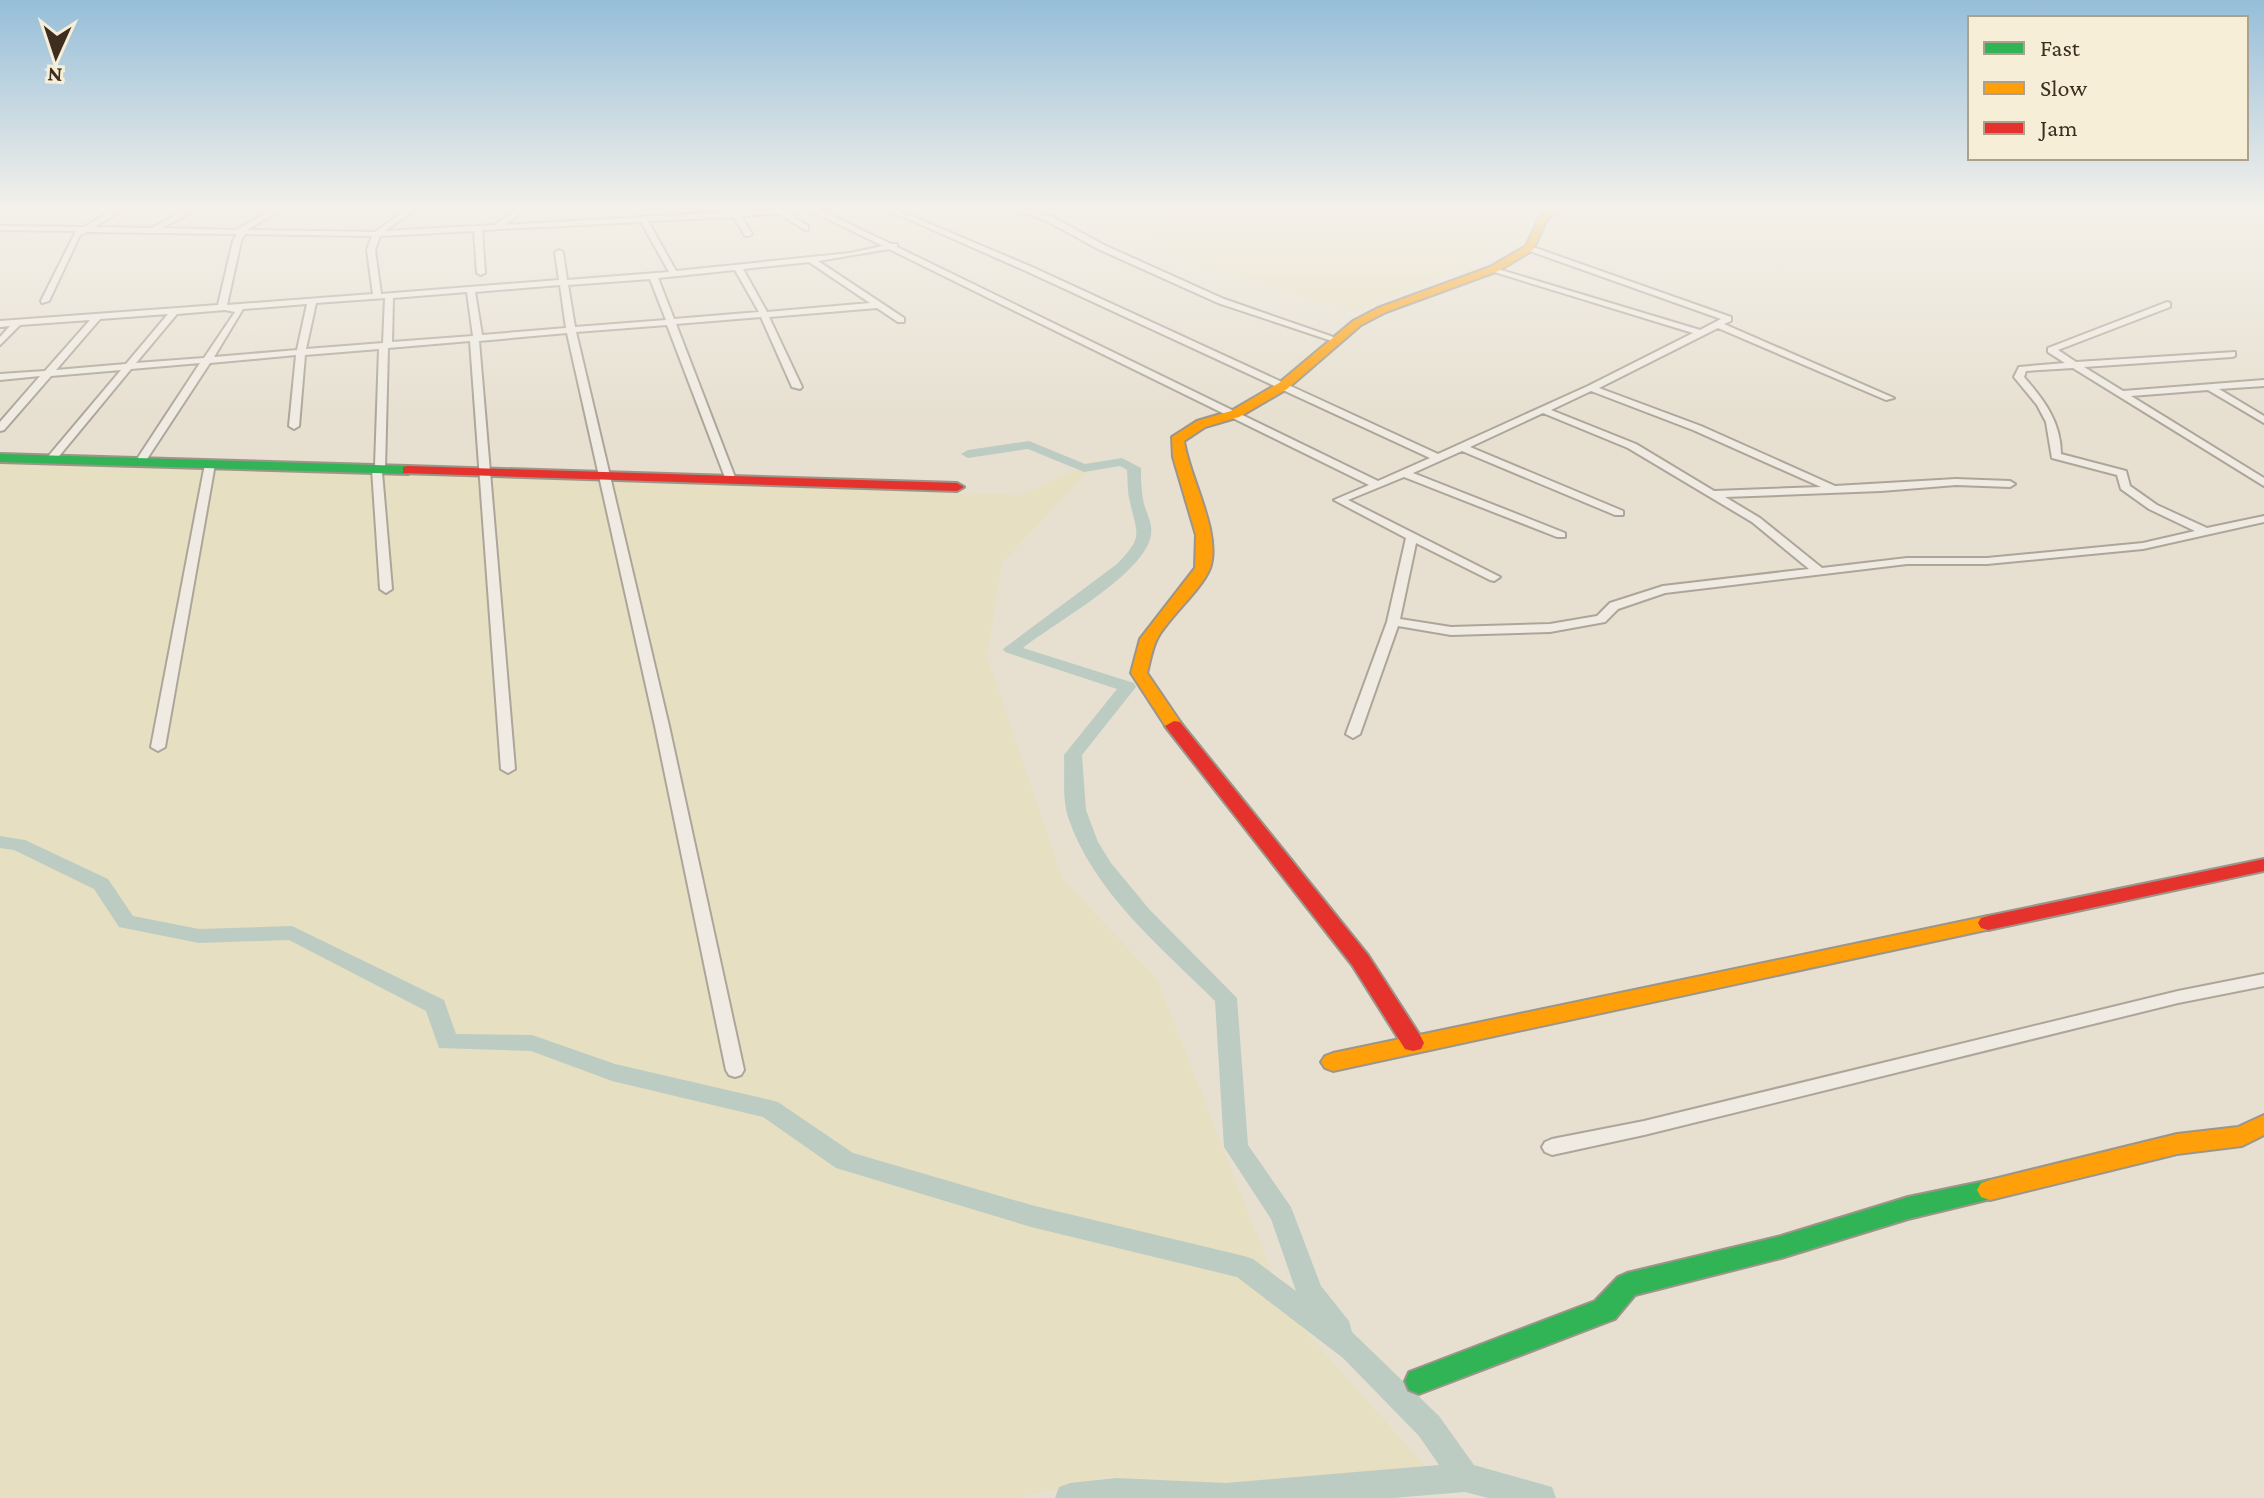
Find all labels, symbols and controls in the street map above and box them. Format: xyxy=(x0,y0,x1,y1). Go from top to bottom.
north arrow xyxy=(16,16,96,96)
legend xyxy=(1968,16,2248,160)
text: Fast xyxy=(2040,34,2081,61)
text: N xyxy=(47,63,63,88)
text: Slow xyxy=(2040,74,2087,101)
text: Jam xyxy=(2038,114,2078,141)

